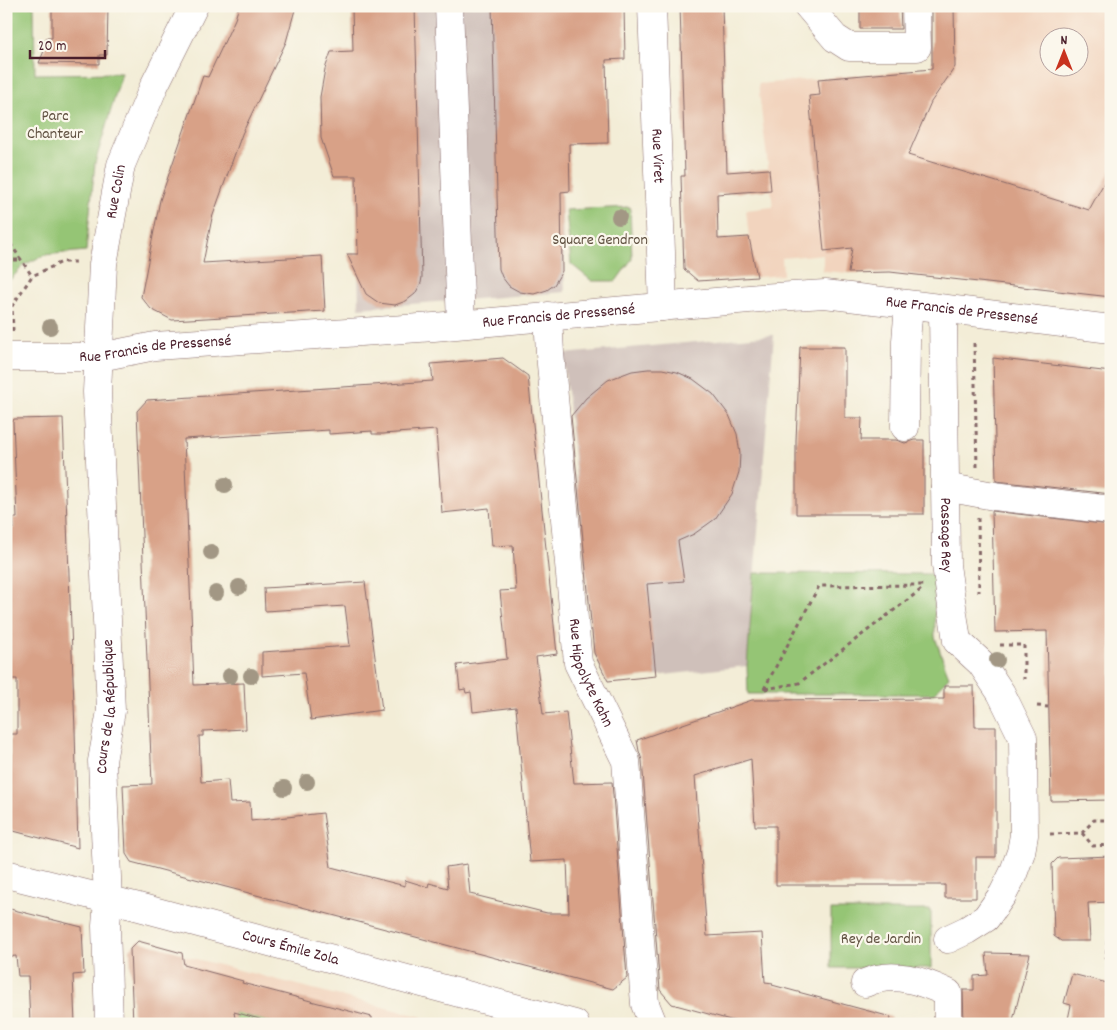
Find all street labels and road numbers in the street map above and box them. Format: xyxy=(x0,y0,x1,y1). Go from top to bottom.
street label: Rue Viret xyxy=(645,128,670,184)
street label: Rue Colin xyxy=(100,163,132,221)
street label: Rue Francis de Pressensé xyxy=(884,290,1039,331)
street label: Rue Francis de Pressensé xyxy=(481,298,636,334)
street label: Rue Francis de Pressensé xyxy=(79,329,232,369)
street label: Passage Rey xyxy=(934,497,959,574)
street label: Rue Hippolyte Kahn xyxy=(563,617,619,731)
street label: Cours de la République xyxy=(90,639,123,774)
street label: Cours Émile Zola xyxy=(240,924,342,972)

